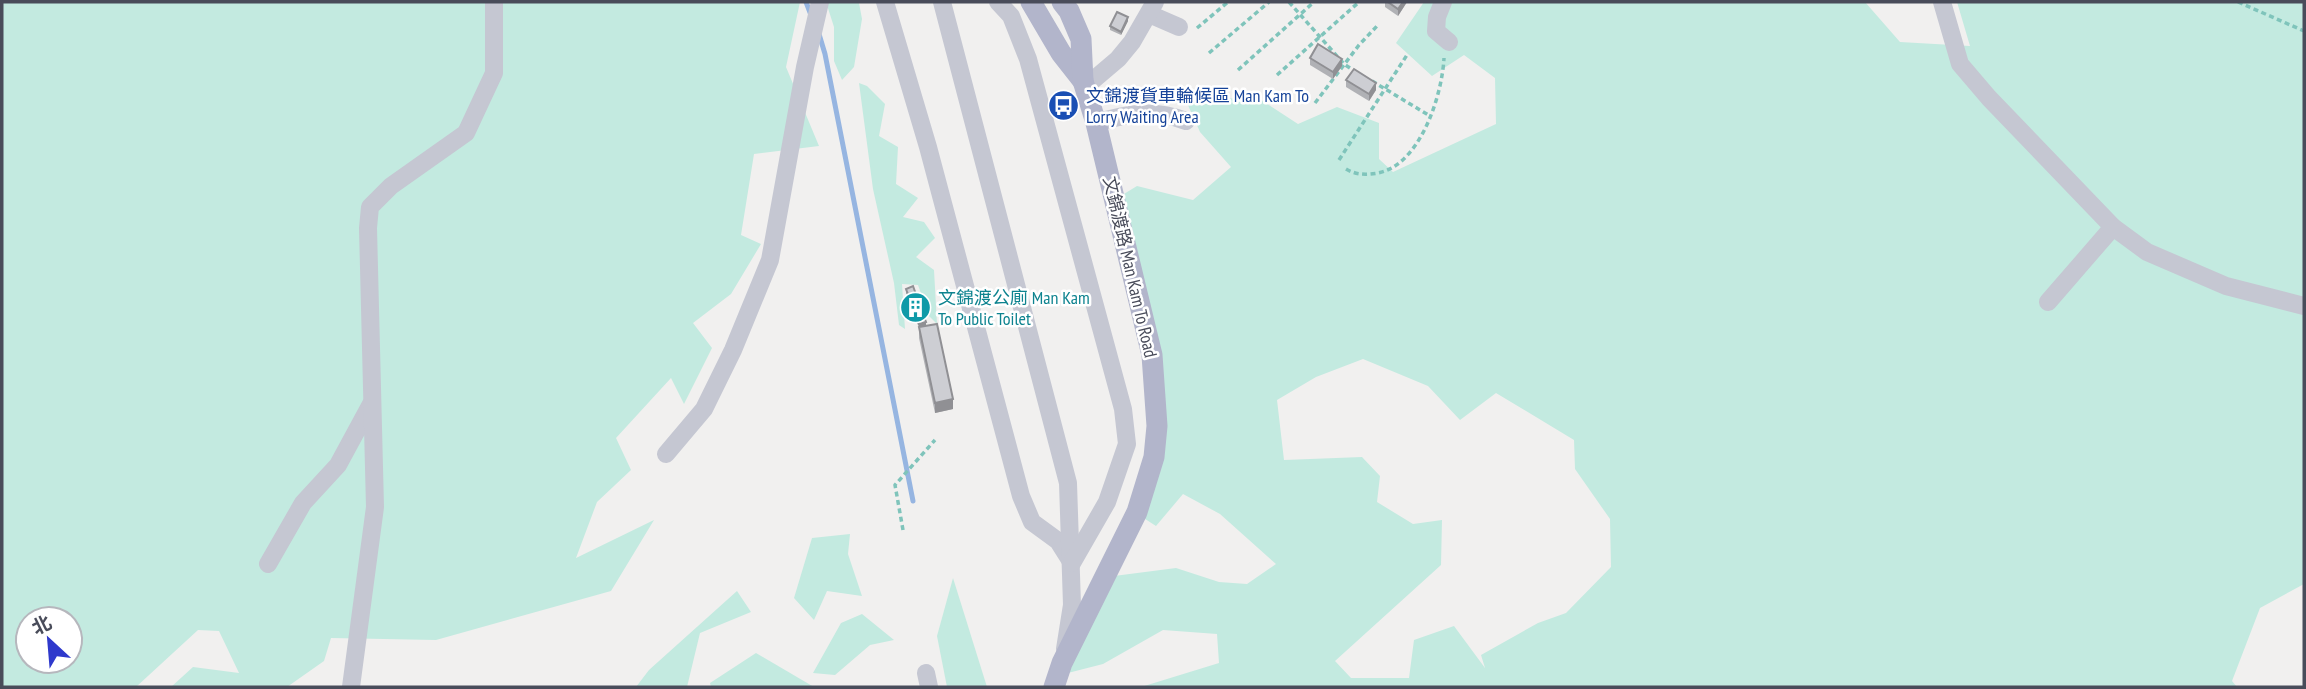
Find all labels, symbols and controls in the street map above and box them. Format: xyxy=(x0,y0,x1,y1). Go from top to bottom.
place label: 文錦渡貨車輪候區 Man Kam To Lorry Waiting Area xyxy=(1086,84,1309,128)
bus stop icon: 文錦渡貨車輪候區 Man Kam To Lorry Waiting Area xyxy=(1046,89,1080,123)
street label: 文錦渡路 Man Kam To Road xyxy=(1098,174,1163,360)
place label: 文錦渡公廁 Man Kam To Public Toilet xyxy=(938,286,1090,330)
building icon: 文錦渡公廁 Man Kam To Public Toilet xyxy=(898,291,932,325)
north arrow xyxy=(14,605,84,675)
text: 北 xyxy=(28,610,55,640)

